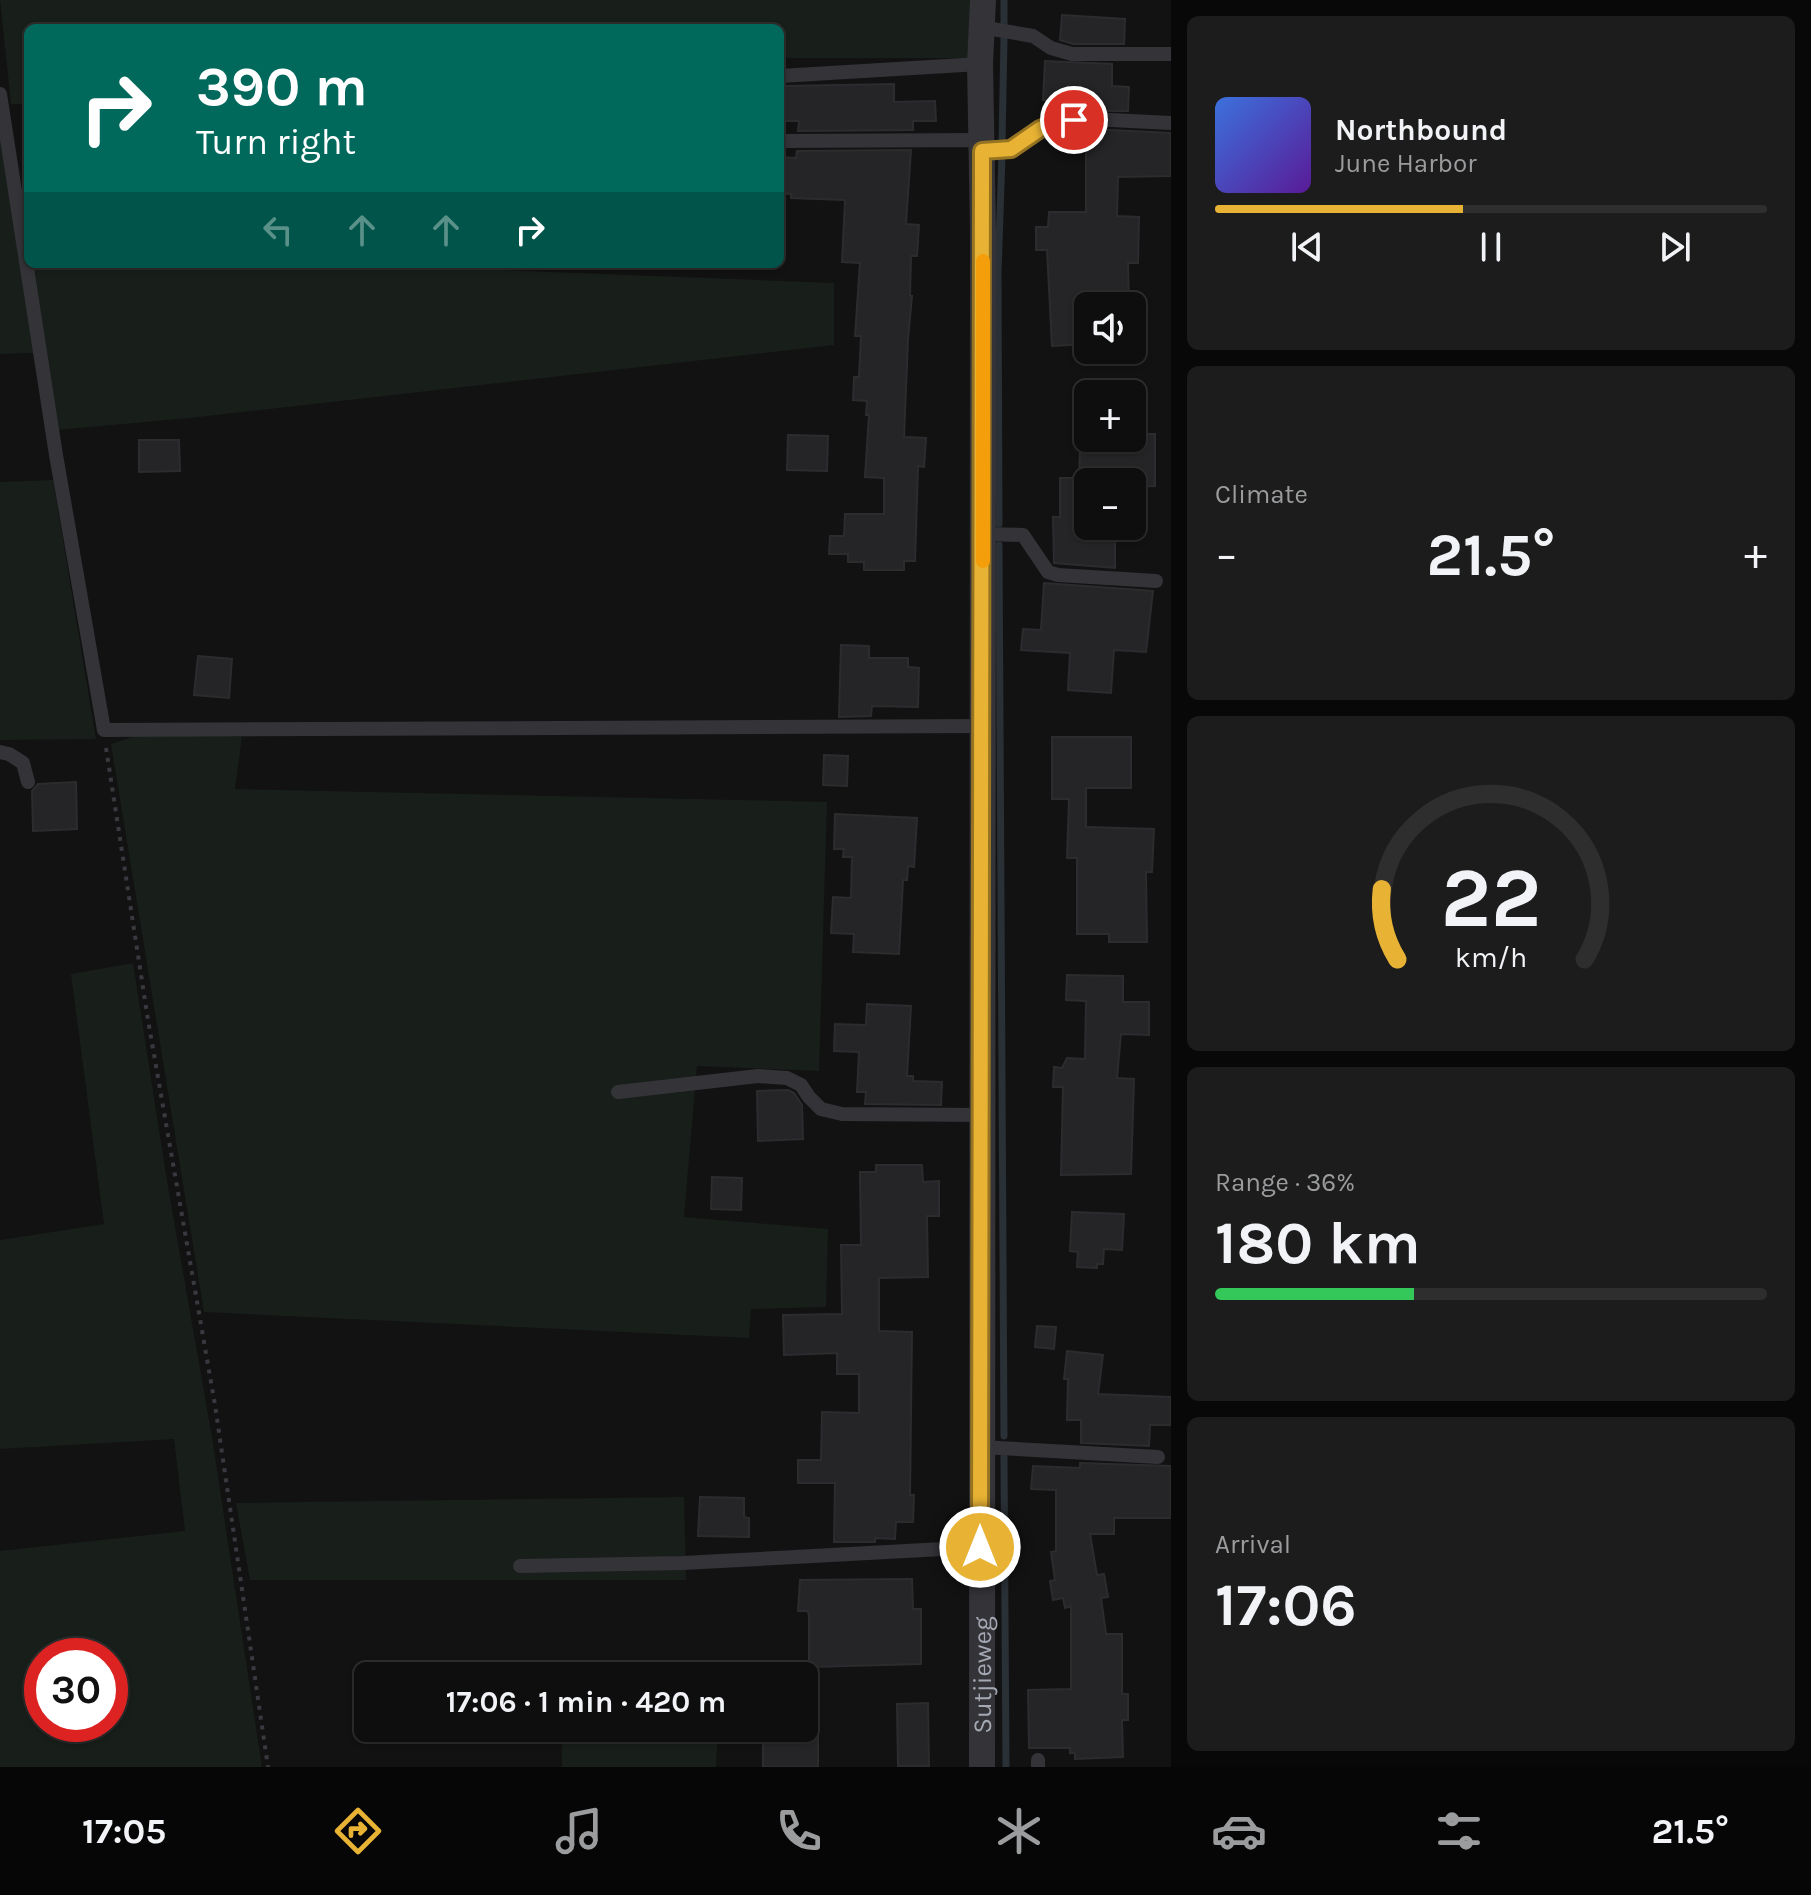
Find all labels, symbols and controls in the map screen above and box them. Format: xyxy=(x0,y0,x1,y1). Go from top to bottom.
text: 390 m xyxy=(196,54,368,119)
icon: right xyxy=(64,56,168,160)
pin xyxy=(1040,86,1108,154)
icon: arrive xyxy=(1052,98,1096,142)
text: Northbound xyxy=(1335,112,1507,148)
text: Turn right xyxy=(196,121,356,163)
text: June Harbor xyxy=(1335,148,1477,179)
icon: left xyxy=(256,208,300,252)
icon: ahead xyxy=(340,208,384,252)
icon: ahead xyxy=(424,208,468,252)
icon: right xyxy=(508,208,552,252)
icon: previous xyxy=(1285,225,1329,269)
icon: pause xyxy=(1469,225,1513,269)
icon: next xyxy=(1653,225,1697,269)
map controls xyxy=(1074,292,1146,540)
button: sound xyxy=(1074,292,1146,364)
button: + xyxy=(1074,380,1146,452)
button: − xyxy=(1074,468,1146,540)
text: Climate xyxy=(1215,479,1308,510)
text: 21.5° xyxy=(1427,520,1555,590)
text: − xyxy=(1215,529,1238,580)
text: + xyxy=(1744,529,1767,580)
text: 22 xyxy=(1441,849,1541,946)
text: km/h xyxy=(1455,941,1527,974)
text: Range · 36% xyxy=(1215,1167,1355,1198)
text: 180 km xyxy=(1215,1208,1421,1278)
position arrow xyxy=(938,1505,1022,1589)
text: Arrival xyxy=(1215,1529,1291,1560)
text: 17:06 xyxy=(1215,1570,1357,1640)
street label: Sutjieweg xyxy=(967,1616,998,1734)
speed limit sign: 30 xyxy=(24,1638,128,1742)
text: 17:06 · 1 min · 420 m xyxy=(446,1684,726,1720)
icon: directions xyxy=(330,1803,386,1859)
icon: music xyxy=(551,1803,607,1859)
icon: phone xyxy=(771,1803,827,1859)
icon: climate xyxy=(991,1803,1047,1859)
icon: car xyxy=(1211,1803,1267,1859)
icon: filters xyxy=(1431,1803,1487,1859)
text: 17:05 xyxy=(82,1810,166,1852)
text: 21.5° xyxy=(1652,1810,1729,1852)

